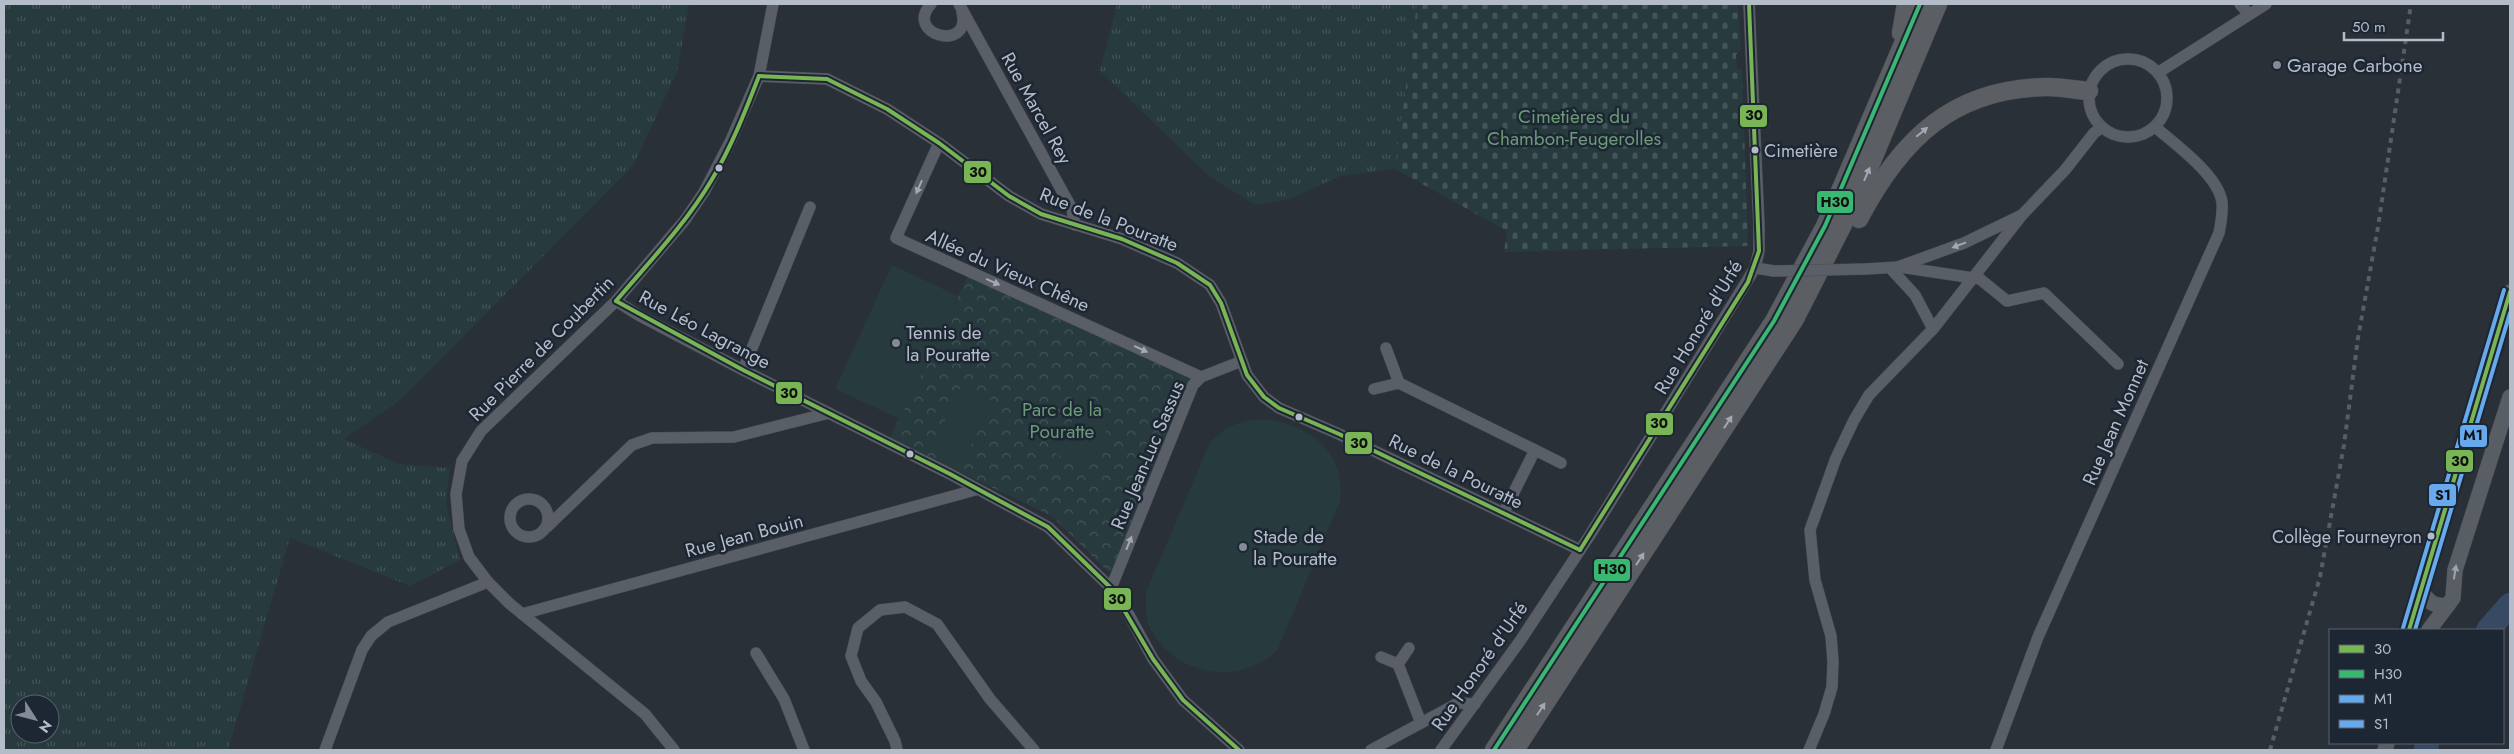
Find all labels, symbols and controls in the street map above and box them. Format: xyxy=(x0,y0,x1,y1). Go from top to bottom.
scale bar xyxy=(2344,10,2443,42)
text: 50 m xyxy=(2352,16,2386,38)
street label: Rue Marcel Rey xyxy=(995,47,1079,170)
place label: Garage Carbone xyxy=(2287,52,2423,79)
marker: Garage Carbone xyxy=(2271,59,2283,71)
park label: Cimetières du Chambon-Feugerolles xyxy=(1487,103,1661,152)
line badge: 30 xyxy=(1739,104,1768,128)
text: 30 xyxy=(1745,105,1763,125)
one-way arrow xyxy=(1915,126,1928,137)
place label: Cimetière xyxy=(1764,138,1838,164)
marker: Cimetière xyxy=(1750,145,1760,155)
line badge: 30 xyxy=(963,160,992,184)
text: 30 xyxy=(969,162,987,182)
unlabelled marker xyxy=(714,163,724,173)
one-way arrow xyxy=(1863,167,1871,181)
one-way arrow xyxy=(914,180,922,194)
street label: Rue de la Pouratte xyxy=(1036,181,1182,258)
line badge: H30 xyxy=(1816,190,1854,214)
text: H30 xyxy=(1821,192,1849,212)
street label: Allée du Vieux Chêne xyxy=(922,222,1094,319)
one-way arrow xyxy=(1951,241,1966,249)
street label: Rue Honoré d'Urfé xyxy=(1648,255,1749,399)
street label: Rue Pierre de Coubertin xyxy=(463,270,620,427)
one-way arrow xyxy=(986,278,1000,286)
street label: Rue Léo Lagrange xyxy=(634,283,775,376)
place label: Tennis de la Pouratte xyxy=(906,319,990,368)
marker: Tennis de la Pouratte xyxy=(890,337,902,349)
one-way arrow xyxy=(1134,345,1148,353)
street label: Rue Jean Monnet xyxy=(2076,355,2155,490)
street label: Rue Jean-Luc Sassus xyxy=(1104,376,1191,534)
line badge: 30 xyxy=(775,381,803,405)
text: 30 xyxy=(780,383,798,403)
park label: Parc de la Pouratte xyxy=(1022,396,1102,445)
unlabelled marker xyxy=(1294,412,1304,422)
line badge: 30 xyxy=(1645,412,1674,436)
text: 30 xyxy=(1650,413,1668,433)
one-way arrow xyxy=(1724,416,1733,429)
line badge: M1 xyxy=(2459,424,2488,448)
text: M1 xyxy=(2463,425,2483,445)
street label: Rue de la Pouratte xyxy=(1384,427,1528,516)
line badge: 30 xyxy=(1344,431,1373,455)
text: 30 xyxy=(1350,433,1368,453)
unlabelled marker xyxy=(905,449,915,459)
line badge: 30 xyxy=(2445,449,2474,473)
text: 30 xyxy=(2451,451,2469,471)
line badge: S1 xyxy=(2428,483,2457,507)
text: S1 xyxy=(2435,485,2451,505)
street label: Rue Jean Bouin xyxy=(682,507,806,564)
place label: Stade de la Pouratte xyxy=(1253,523,1337,572)
place label: Collège Fourneyron xyxy=(2272,524,2422,550)
marker: Collège Fourneyron xyxy=(2426,531,2436,541)
one-way arrow xyxy=(1125,535,1133,550)
marker: Stade de la Pouratte xyxy=(1237,541,1249,553)
one-way arrow xyxy=(1635,552,1644,565)
line badge: H30 xyxy=(1593,558,1631,582)
text: H30 xyxy=(1598,559,1626,579)
one-way arrow xyxy=(2452,563,2460,579)
line badge: 30 xyxy=(1103,587,1132,611)
text: 30 xyxy=(1108,589,1126,609)
street label: Rue Honoré d'Urfé xyxy=(1425,596,1534,736)
legend xyxy=(2329,629,2504,744)
text: 30 xyxy=(2374,638,2391,660)
text: H30 xyxy=(2374,663,2402,685)
text: M1 xyxy=(2374,688,2393,710)
north arrow xyxy=(10,694,60,744)
one-way arrow xyxy=(1537,703,1546,716)
text: S1 xyxy=(2374,713,2389,735)
text: N xyxy=(34,716,57,737)

